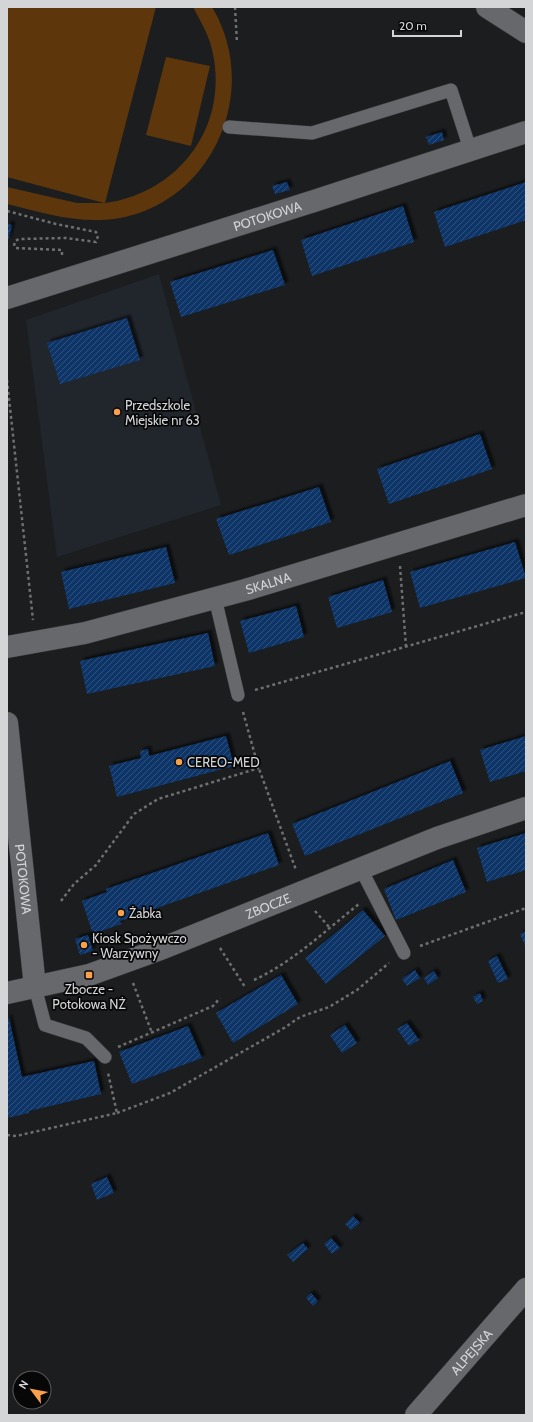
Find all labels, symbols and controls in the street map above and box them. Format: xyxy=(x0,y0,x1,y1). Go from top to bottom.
scale bar xyxy=(393,12,461,38)
text: 20 m xyxy=(399,18,427,33)
street label: POTOKOWA xyxy=(231,197,303,234)
place label: Przedszkole Miejskie nr 63 xyxy=(125,397,200,429)
marker: Przedszkole Miejskie nr 63 xyxy=(112,407,122,417)
street label: SKALNA xyxy=(243,569,293,597)
place label: CEREO-MED xyxy=(187,754,260,770)
marker: CEREO-MED xyxy=(174,757,184,767)
street label: POTOKOWA xyxy=(12,843,35,915)
street label: ZBOCZE xyxy=(243,890,293,922)
place label: Żabka xyxy=(129,905,162,921)
marker: Żabka xyxy=(116,908,126,918)
place label: Kiosk Spożywczo - Warzywny xyxy=(92,930,187,961)
marker: Kiosk Spożywczo - Warzywny xyxy=(79,940,89,950)
marker: Zbocze - Potokowa NŻ xyxy=(84,970,94,980)
place label: Zbocze - Potokowa NŻ xyxy=(52,981,126,1012)
street label: ALPEJSKA xyxy=(447,1326,496,1378)
north arrow xyxy=(12,1370,52,1410)
text: N xyxy=(16,1378,32,1392)

